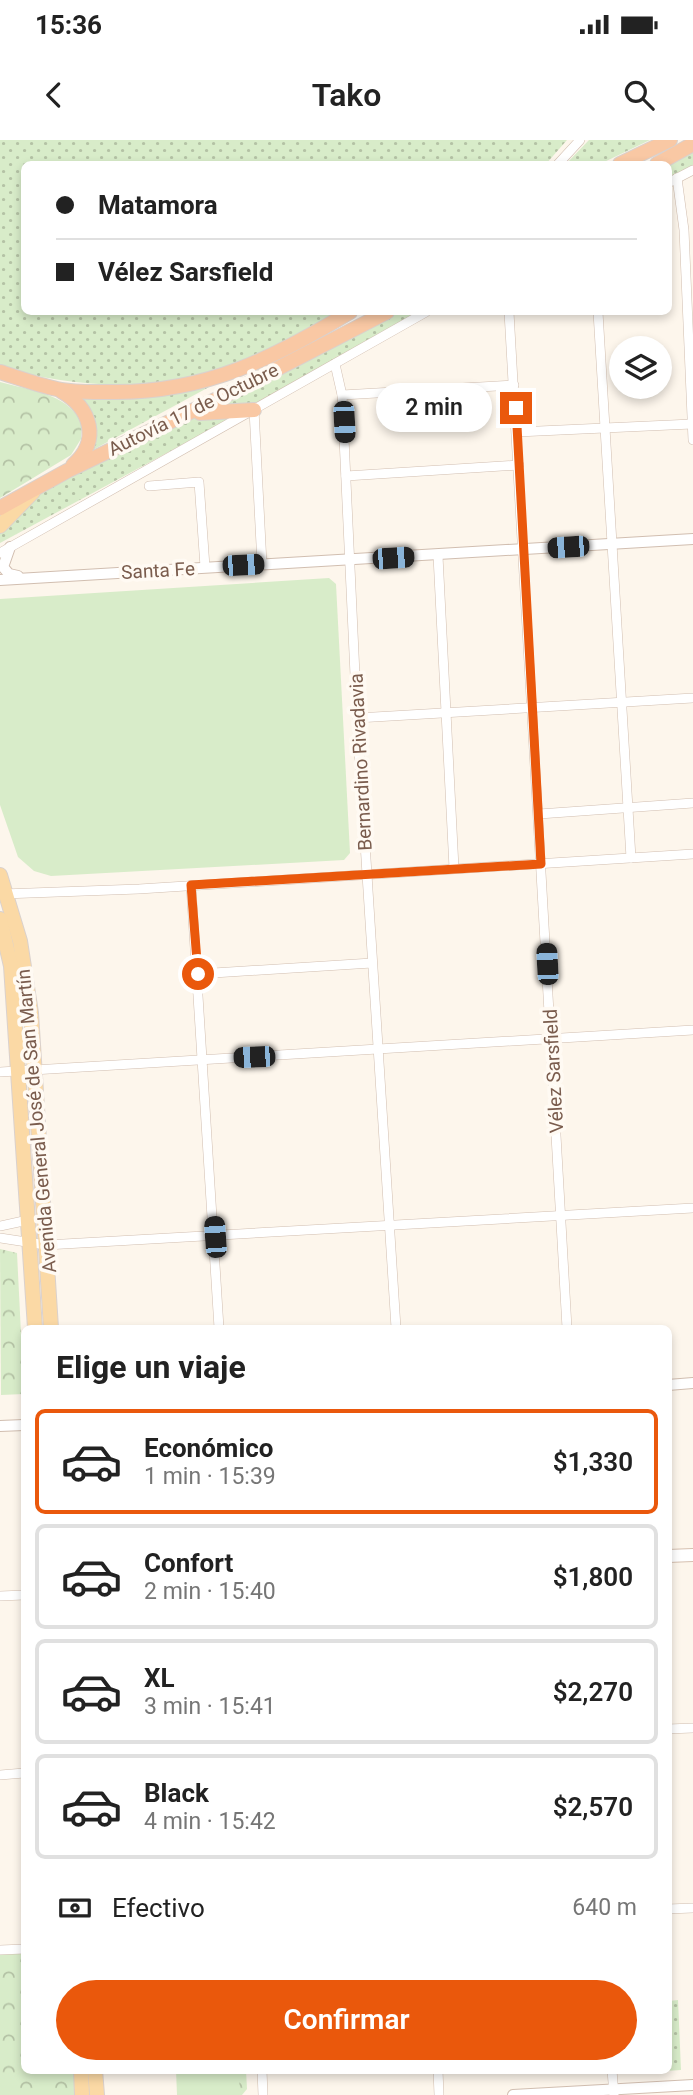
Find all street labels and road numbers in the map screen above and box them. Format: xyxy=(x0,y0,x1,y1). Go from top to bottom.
street label: Autovía 17 de Octubre xyxy=(104,358,282,461)
street label: Santa Fe xyxy=(121,557,195,584)
street label: Bernardino Rivadavia xyxy=(344,673,377,851)
street label: Avenida General José de San Martín xyxy=(12,968,61,1274)
street label: Vélez Sarsfield xyxy=(539,1008,568,1134)

